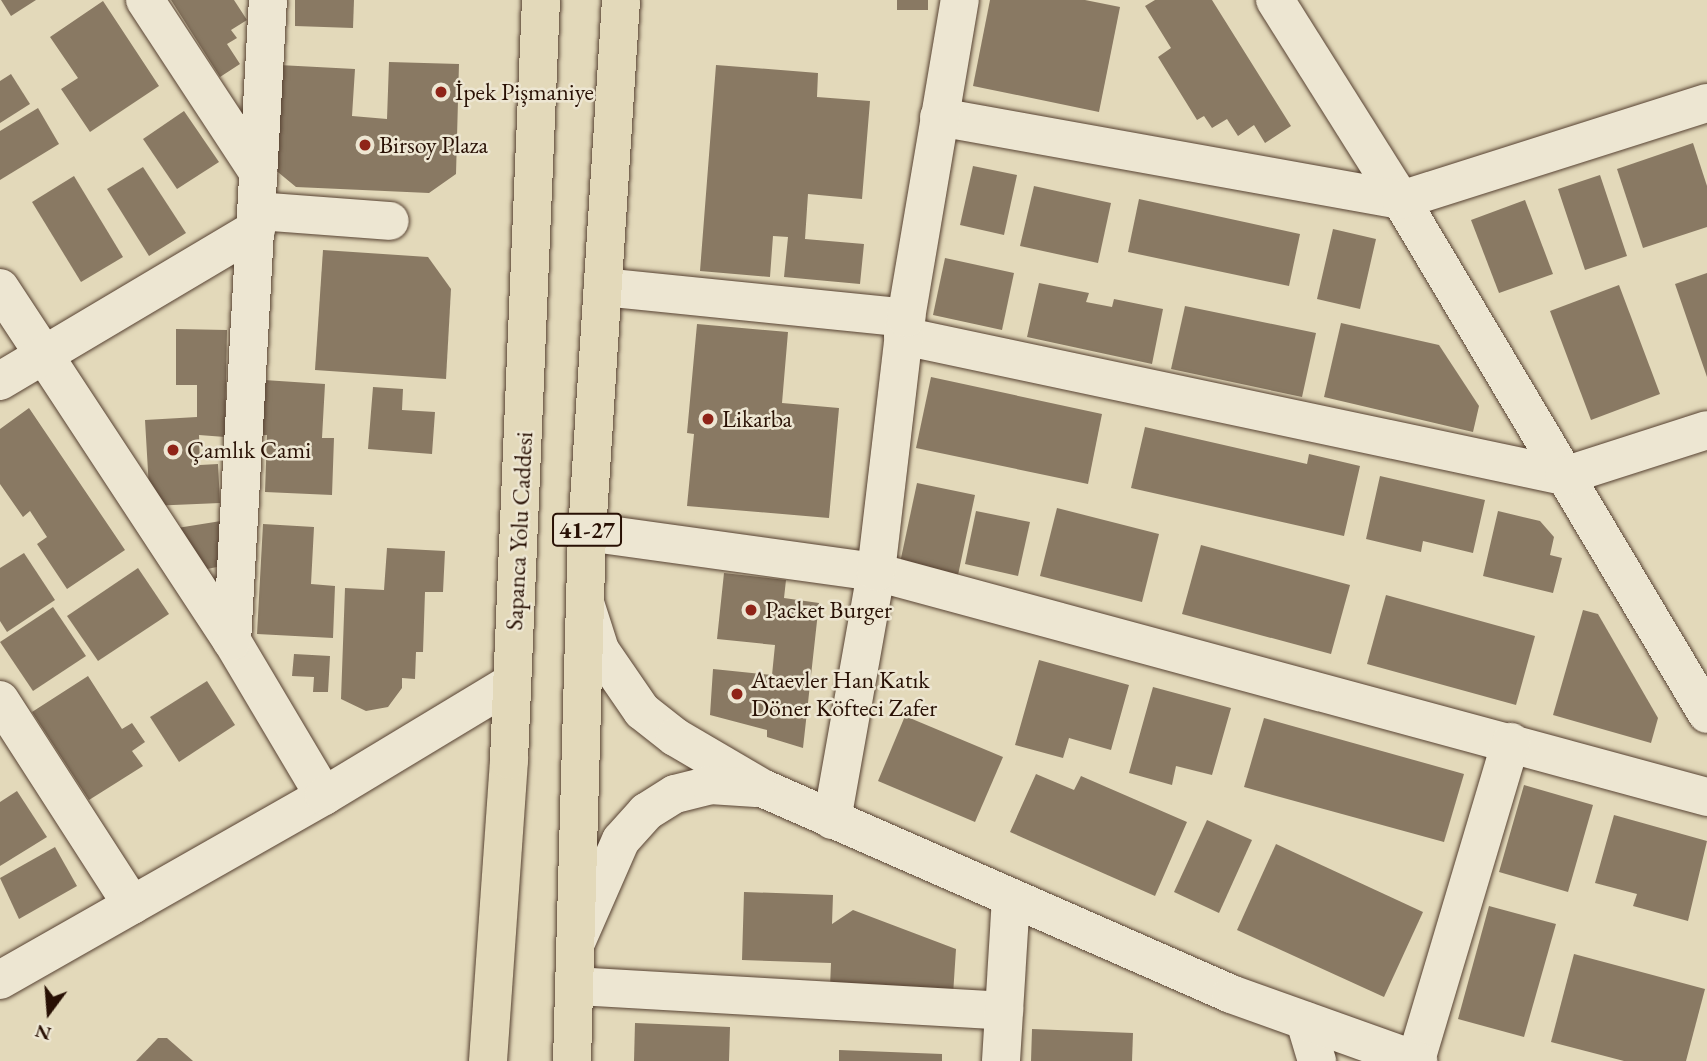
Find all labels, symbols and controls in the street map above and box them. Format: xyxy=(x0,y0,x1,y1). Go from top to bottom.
place label: İpek Pişmaniye xyxy=(455,78,594,106)
marker: İpek Pişmaniye xyxy=(433,84,449,100)
place label: Birsoy Plaza xyxy=(379,131,488,159)
marker: Birsoy Plaza xyxy=(357,137,373,153)
place label: Likarba xyxy=(722,405,792,433)
marker: Likarba xyxy=(700,411,716,427)
street label: Sapanca Yolu Caddesi xyxy=(499,431,539,631)
place label: Çamlık Cami xyxy=(187,436,311,464)
marker: Çamlık Cami xyxy=(165,442,181,458)
road number: 41-27 xyxy=(552,510,622,550)
place label: Packet Burger xyxy=(765,596,892,624)
marker: Packet Burger xyxy=(743,602,759,618)
place label: Ataevler Han Katık Döner Köfteci Zafer xyxy=(751,666,937,722)
marker: Ataevler Han Katık Döner Köfteci Zafer xyxy=(729,686,745,702)
north arrow xyxy=(14,977,84,1047)
text: N xyxy=(32,1019,54,1047)

